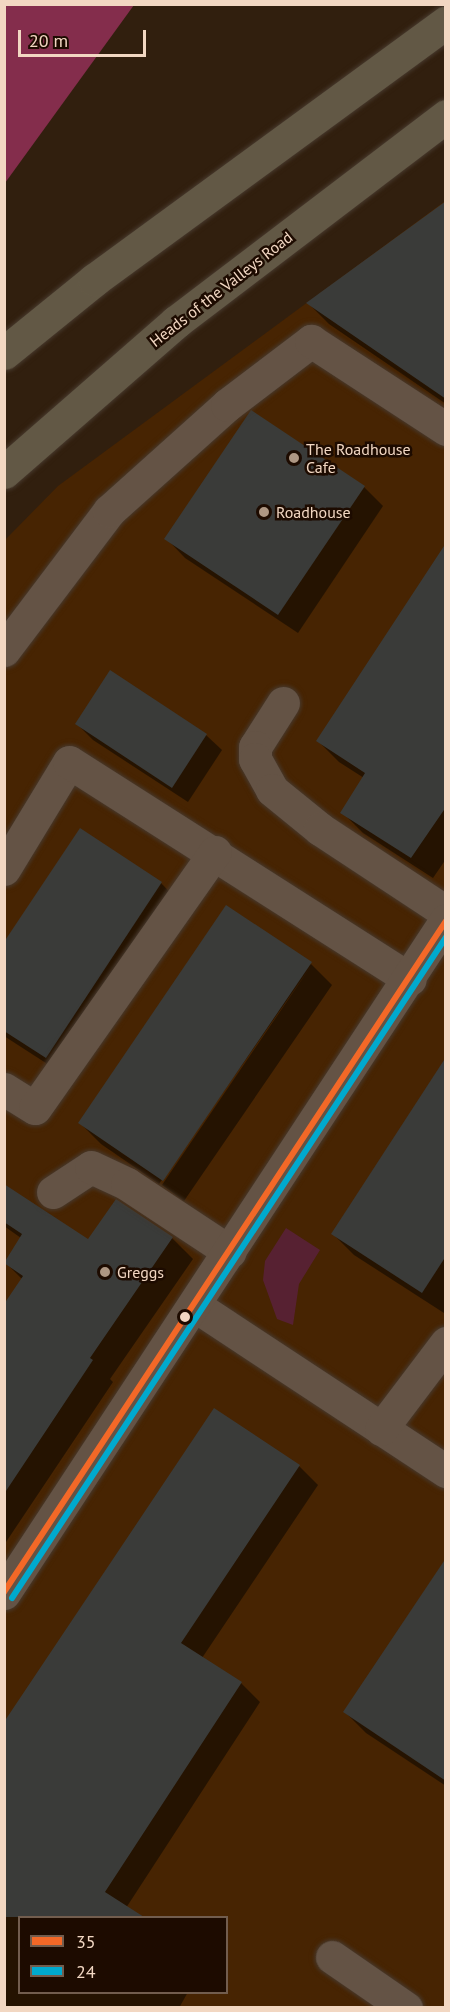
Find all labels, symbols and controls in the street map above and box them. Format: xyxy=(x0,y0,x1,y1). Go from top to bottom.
scale bar xyxy=(21,18,148,56)
text: 20 m xyxy=(29,29,68,52)
street label: Heads of the Valleys Road xyxy=(146,227,296,351)
place label: The Roadhouse Cafe xyxy=(306,439,411,477)
marker: The Roadhouse Cafe xyxy=(287,451,301,465)
place label: Roadhouse xyxy=(276,502,351,522)
marker: Roadhouse xyxy=(257,505,271,519)
place label: Greggs xyxy=(117,1262,164,1282)
marker: Greggs xyxy=(98,1265,112,1279)
unlabelled marker xyxy=(179,1311,191,1323)
legend xyxy=(18,1916,228,1994)
text: 35 xyxy=(76,1930,96,1953)
text: 24 xyxy=(76,1960,96,1983)

